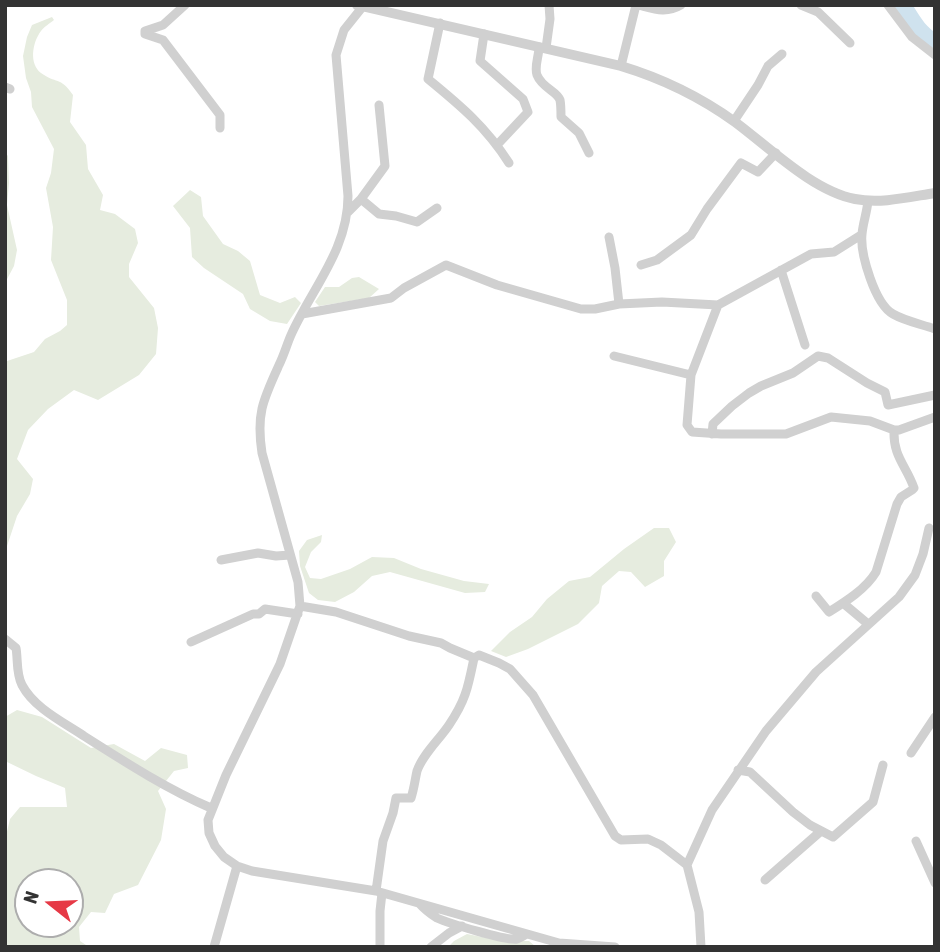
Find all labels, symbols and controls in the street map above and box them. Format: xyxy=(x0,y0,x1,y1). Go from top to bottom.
north arrow xyxy=(14,868,84,938)
text: N xyxy=(19,888,43,906)

